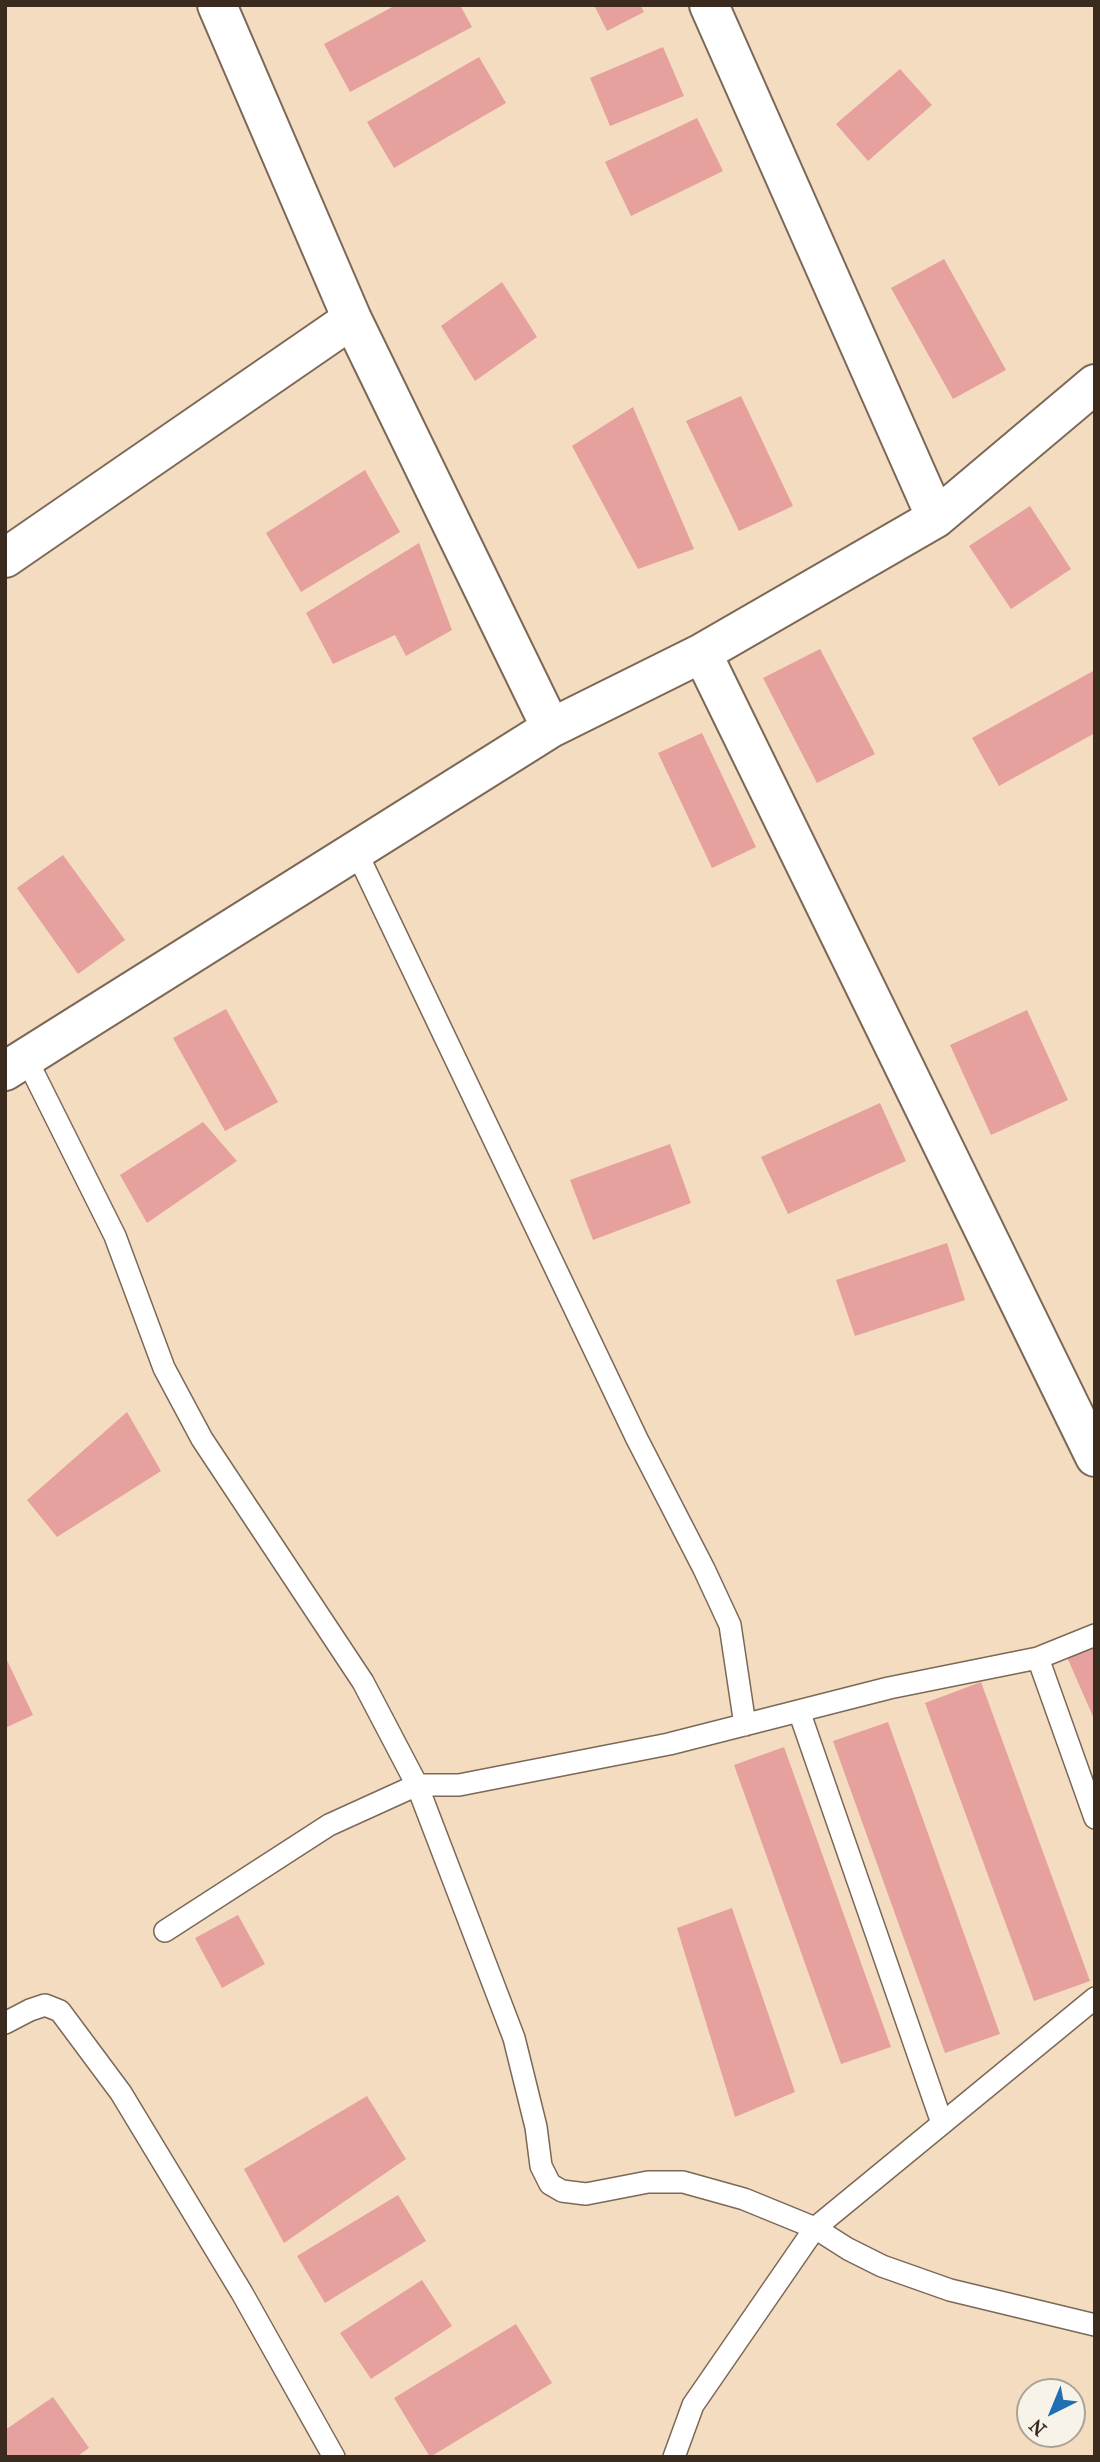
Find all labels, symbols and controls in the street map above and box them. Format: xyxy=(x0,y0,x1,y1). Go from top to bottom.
north arrow xyxy=(1016,2378,1086,2448)
text: N xyxy=(1025,2414,1051,2440)

